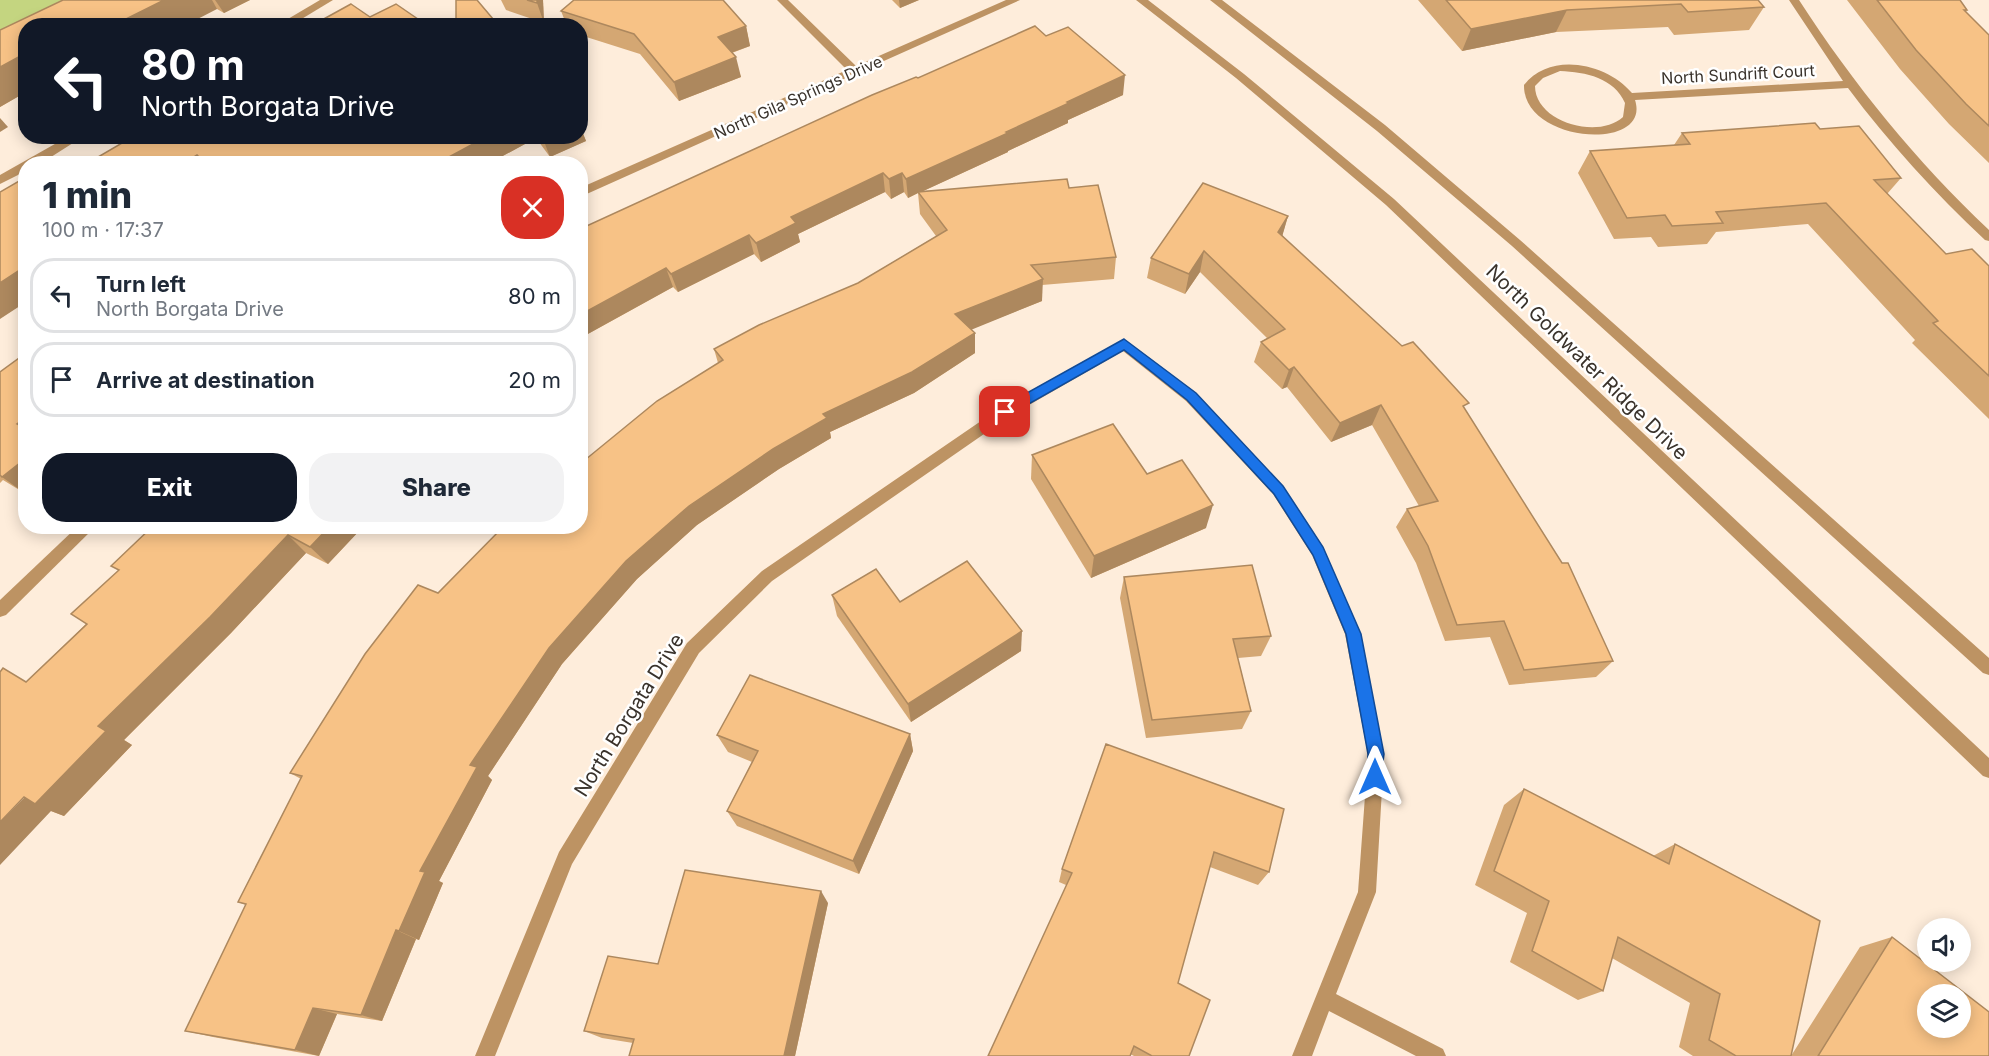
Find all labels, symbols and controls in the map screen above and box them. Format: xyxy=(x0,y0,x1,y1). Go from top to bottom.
text: 80 m xyxy=(141,39,245,90)
icon: left xyxy=(42,42,120,120)
street label: North Gila Springs Drive xyxy=(711,51,885,143)
street label: North Sundrift Court xyxy=(1661,60,1815,88)
text: North Borgata Drive xyxy=(141,90,395,123)
text: 1 min xyxy=(42,173,132,217)
button: close xyxy=(501,176,564,239)
text: 100 m · 17:37 xyxy=(42,218,164,242)
street label: North Goldwater Ridge Drive xyxy=(1481,259,1693,465)
text: Turn left xyxy=(96,271,186,297)
icon: left xyxy=(45,279,78,312)
text: 80 m xyxy=(508,283,561,309)
text: North Borgata Drive xyxy=(96,297,284,321)
icon: arrive xyxy=(45,363,78,396)
text: Arrive at destination xyxy=(96,367,315,393)
text: 20 m xyxy=(508,367,561,393)
pin xyxy=(979,386,1030,437)
icon: arrive xyxy=(988,395,1021,428)
button: Exit xyxy=(42,453,297,522)
button: Share xyxy=(309,453,564,522)
street label: North Borgata Drive xyxy=(569,629,689,801)
position arrow xyxy=(1343,745,1407,809)
map controls xyxy=(1917,918,1971,1038)
button: sound xyxy=(1917,918,1971,972)
button: layers xyxy=(1917,984,1971,1038)

